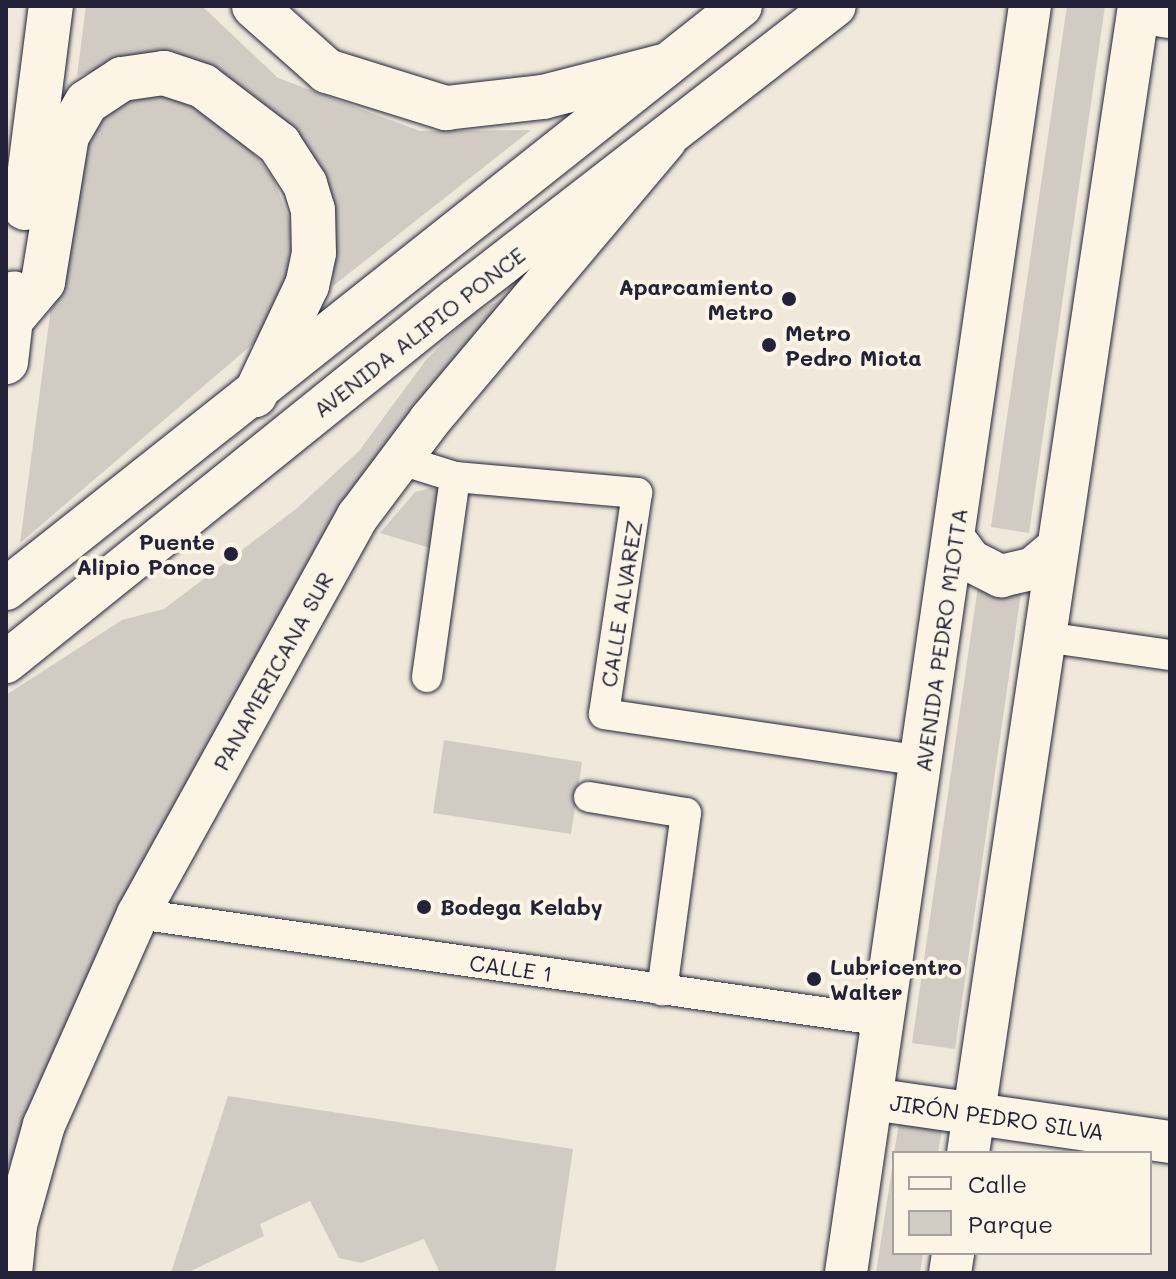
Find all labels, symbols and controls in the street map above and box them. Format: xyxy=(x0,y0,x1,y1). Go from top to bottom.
street label: AVENIDA ALIPIO PONCE xyxy=(308,241,530,423)
place label: Aparcamiento Metro xyxy=(618,273,773,324)
marker: Aparcamiento Metro xyxy=(780,290,798,308)
place label: Metro Pedro Miota xyxy=(785,319,922,370)
marker: Metro Pedro Miota xyxy=(760,336,778,354)
street label: AVENIDA PEDRO MIOTTA xyxy=(909,506,973,774)
street label: CALLE ALVAREZ xyxy=(595,519,647,689)
place label: Puente Alipio Ponce xyxy=(76,528,215,580)
marker: Puente Alipio Ponce xyxy=(222,545,240,563)
street label: PANAMERICANA SUR xyxy=(207,567,339,775)
place label: Bodega Kelaby xyxy=(440,894,603,920)
marker: Bodega Kelaby xyxy=(415,898,433,916)
street label: CALLE 1 xyxy=(468,949,554,987)
place label: Lubricentro Walter xyxy=(830,953,962,1004)
marker: Lubricentro Walter xyxy=(805,970,823,988)
street label: JIRÓN PEDRO SILVA xyxy=(888,1089,1106,1145)
legend xyxy=(892,1151,1152,1255)
text: Calle xyxy=(968,1168,1027,1199)
text: Parque xyxy=(968,1208,1053,1239)

